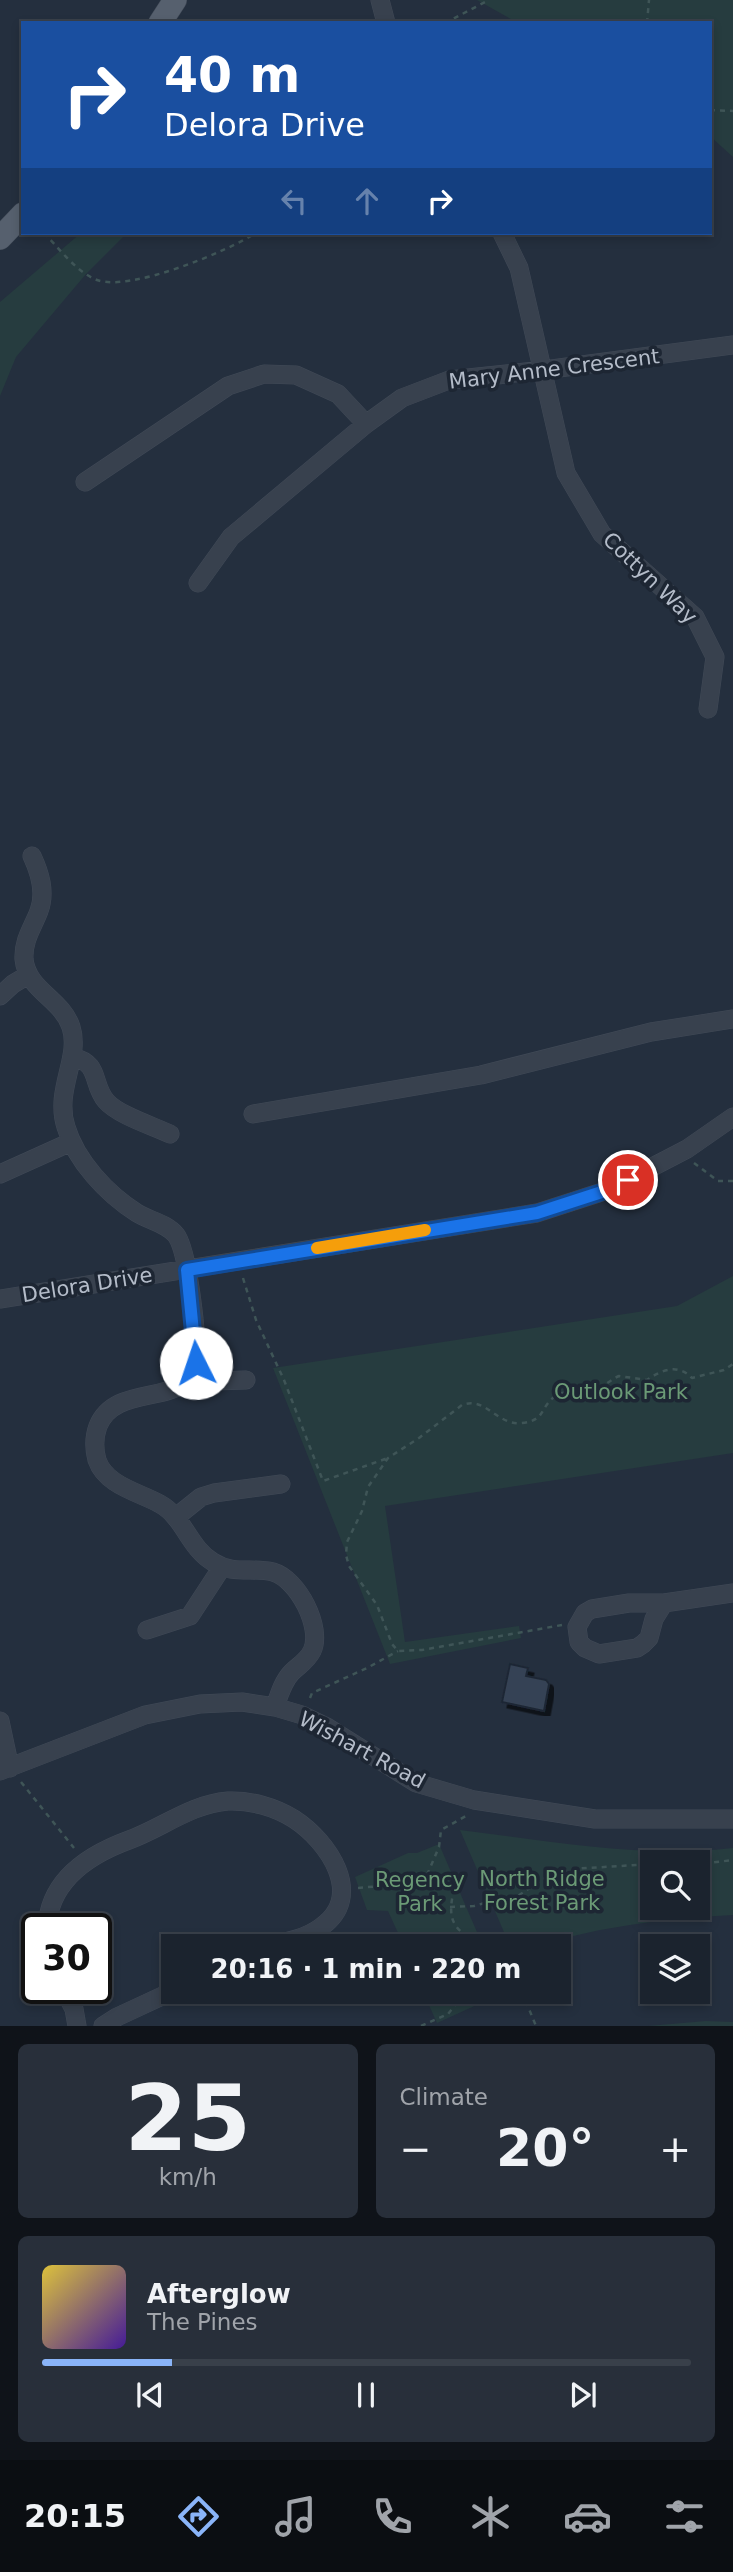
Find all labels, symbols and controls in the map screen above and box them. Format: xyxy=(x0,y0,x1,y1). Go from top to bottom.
text: 40 m xyxy=(164,47,300,104)
icon: right xyxy=(49,49,140,140)
text: Delora Drive xyxy=(164,106,365,144)
icon: left xyxy=(275,182,313,220)
icon: ahead xyxy=(348,182,386,220)
icon: right xyxy=(421,182,459,220)
street label: Mary Anne Crescent xyxy=(447,344,661,394)
street label: Cottyn Way xyxy=(598,527,702,629)
pin xyxy=(598,1150,658,1210)
icon: arrive xyxy=(609,1161,647,1199)
street label: Delora Drive xyxy=(20,1263,154,1307)
position arrow xyxy=(159,1326,233,1400)
park label: Outlook Park xyxy=(554,1380,689,1404)
street label: Wishart Road xyxy=(295,1707,429,1793)
map controls xyxy=(640,1850,710,2004)
button: search xyxy=(640,1850,710,1920)
park label: North Ridge Forest Park xyxy=(479,1867,605,1915)
park label: Regency Park xyxy=(375,1868,465,1916)
speed limit sign: 30 xyxy=(21,1913,112,2004)
button: layers xyxy=(640,1934,710,2004)
text: 20:16 · 1 min · 220 m xyxy=(211,1954,521,1984)
text: 25 xyxy=(124,2066,251,2171)
text: Climate xyxy=(400,2084,488,2110)
text: 20° xyxy=(496,2118,594,2178)
text: − xyxy=(400,2127,431,2171)
text: + xyxy=(659,2127,691,2171)
text: km/h xyxy=(159,2164,217,2190)
text: Afterglow xyxy=(147,2279,291,2309)
text: The Pines xyxy=(147,2309,258,2335)
icon: previous xyxy=(131,2376,169,2414)
icon: pause xyxy=(347,2376,385,2414)
icon: next xyxy=(564,2376,602,2414)
icon: directions xyxy=(174,2492,223,2541)
icon: music xyxy=(271,2492,320,2541)
icon: phone xyxy=(368,2492,417,2541)
icon: climate xyxy=(466,2492,515,2541)
icon: car xyxy=(563,2492,612,2541)
icon: filters xyxy=(660,2492,709,2541)
text: 20:15 xyxy=(24,2497,126,2535)

